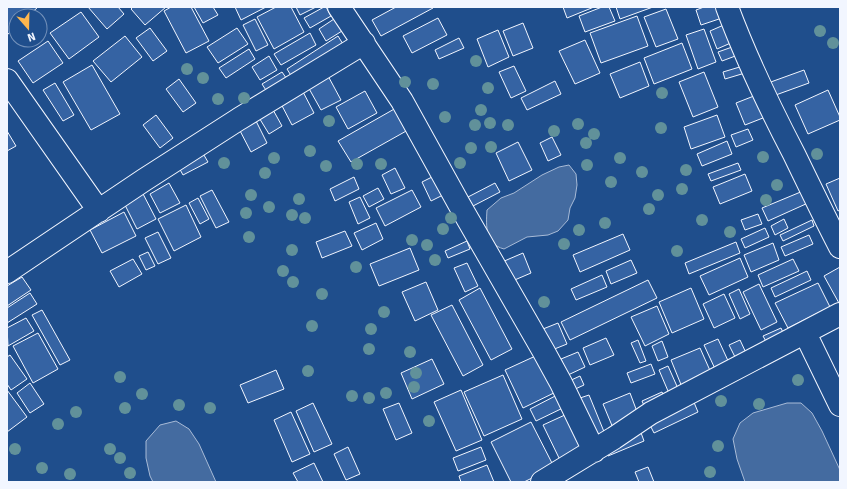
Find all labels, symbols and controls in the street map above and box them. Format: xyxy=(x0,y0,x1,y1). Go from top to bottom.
north arrow xyxy=(8,8,48,48)
text: N xyxy=(25,30,37,44)

